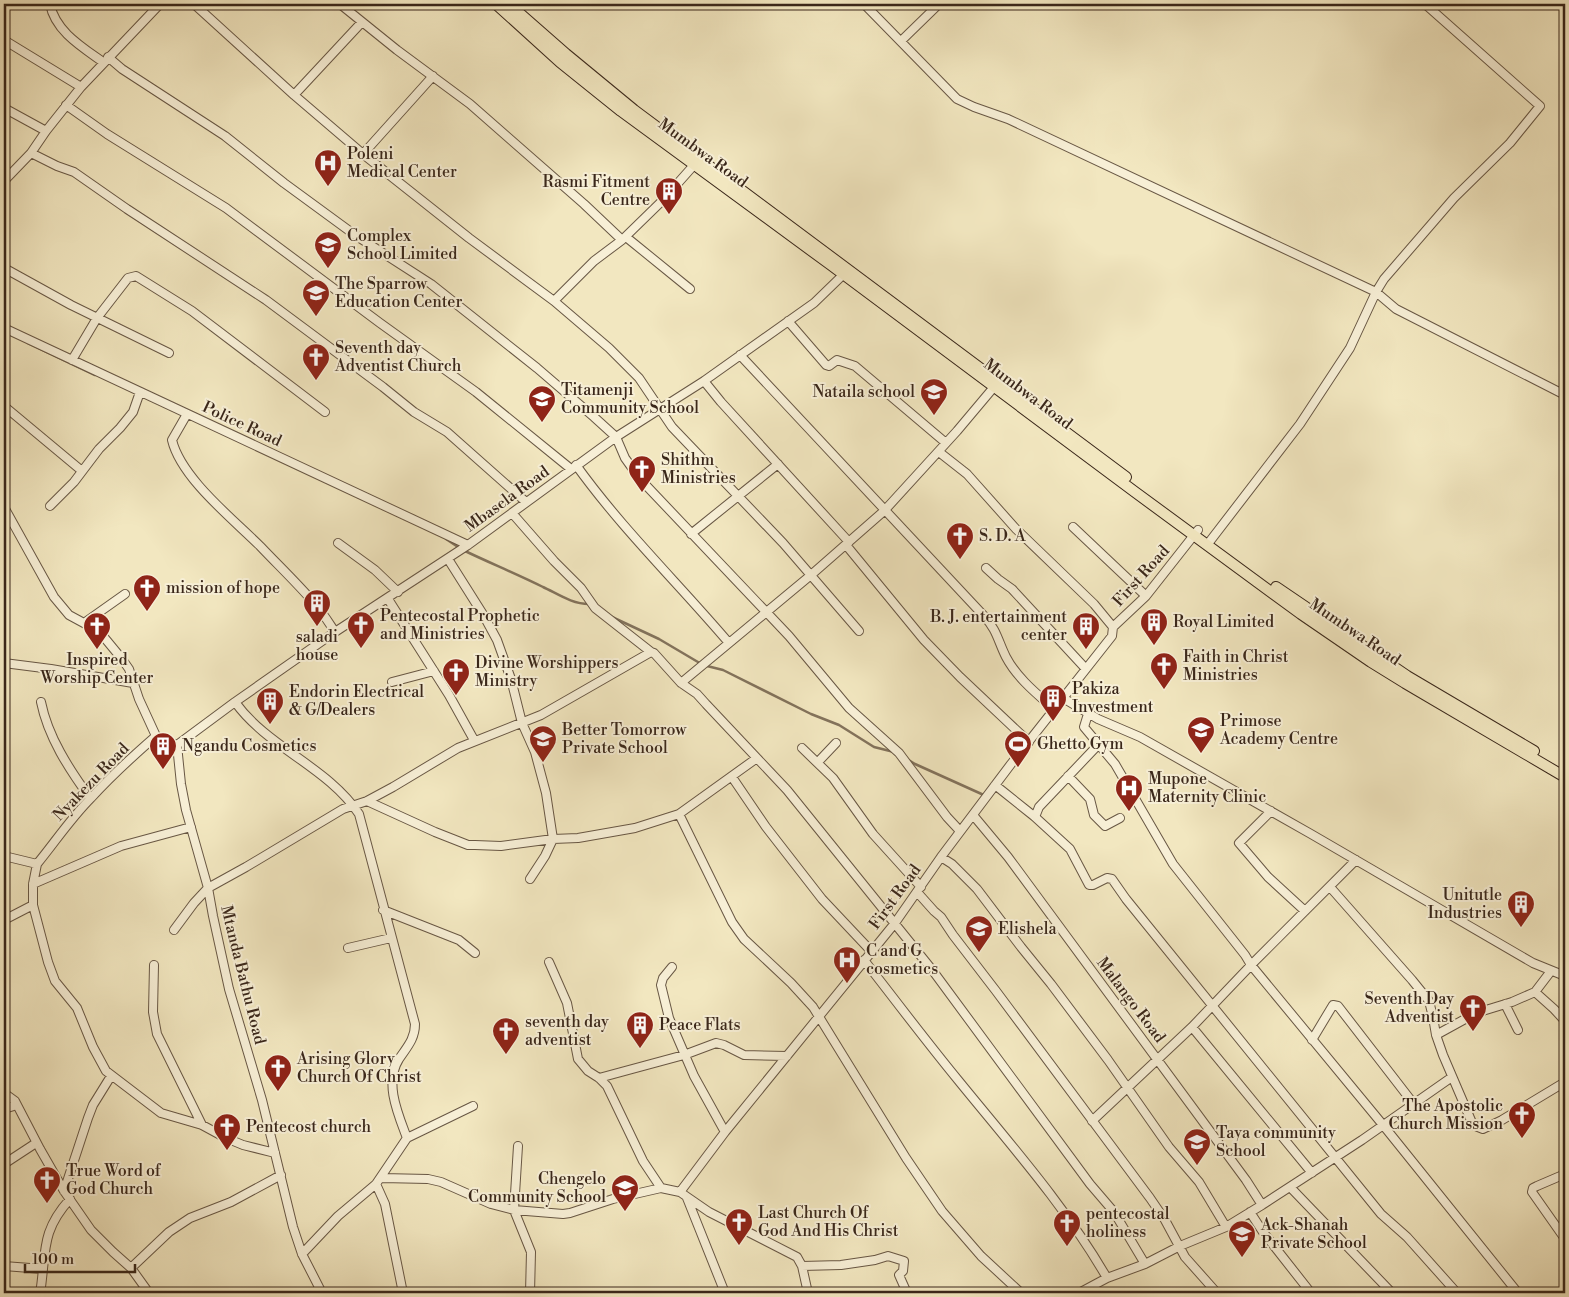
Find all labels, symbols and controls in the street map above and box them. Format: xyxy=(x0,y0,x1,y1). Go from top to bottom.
street label: Mumbwa Road xyxy=(654,114,752,192)
place label: Poleni Medical Center xyxy=(347,144,457,182)
hospital icon: Poleni Medical Center xyxy=(313,148,343,187)
place label: Rasmi Fitment Centre xyxy=(542,172,650,210)
building icon: Rasmi Fitment Centre xyxy=(654,176,684,215)
place label: Complex School Limited xyxy=(347,226,457,264)
school or university icon: Complex School Limited xyxy=(313,230,343,269)
place label: The Sparrow Education Center xyxy=(335,274,462,312)
school or university icon: The Sparrow Education Center xyxy=(301,278,331,317)
place label: Seventh day Adventist Church xyxy=(334,338,462,376)
church icon: Seventh day Adventist Church xyxy=(301,342,331,381)
street label: Mumbwa Road xyxy=(980,354,1076,434)
school or university icon: Nataila school xyxy=(919,377,949,416)
place label: Titamenji Community School xyxy=(561,380,699,418)
place label: Nataila school xyxy=(813,382,915,402)
school or university icon: Titamenji Community School xyxy=(527,384,557,423)
street label: Police Road xyxy=(199,397,285,451)
place label: Shithm Ministries xyxy=(661,450,736,488)
church icon: Shithm Ministries xyxy=(627,454,657,493)
street label: Mbasela Road xyxy=(461,462,553,536)
church icon: S. D. A xyxy=(945,521,975,560)
place label: S. D. A xyxy=(979,526,1027,546)
street label: First Road xyxy=(1108,541,1174,611)
church icon: mission of hope xyxy=(132,573,162,612)
place label: mission of hope xyxy=(166,578,280,598)
building icon: saladi house xyxy=(302,588,332,627)
street label: Mumbwa Road xyxy=(1306,594,1404,670)
place label: Pentecostal Prophetic and Ministries xyxy=(380,606,540,644)
place label: B. J. entertainment center xyxy=(929,607,1067,645)
building icon: Royal Limited xyxy=(1139,607,1169,646)
church icon: Pentecostal Prophetic and Ministries xyxy=(346,610,376,649)
church icon: Inspired Worship Center xyxy=(82,611,112,650)
building icon: B. J. entertainment center xyxy=(1071,611,1101,650)
place label: Royal Limited xyxy=(1173,612,1274,632)
place label: saladi house xyxy=(296,627,338,665)
place label: Faith in Christ Ministries xyxy=(1183,647,1289,685)
place label: Inspired Worship Center xyxy=(40,650,153,688)
church icon: Faith in Christ Ministries xyxy=(1149,651,1179,690)
place label: Divine Worshippers Ministry xyxy=(475,653,619,691)
church icon: Divine Worshippers Ministry xyxy=(441,657,471,696)
place label: Pakiza Investment xyxy=(1072,679,1154,717)
place label: Endorin Electrical & G/Dealers xyxy=(289,682,424,720)
building icon: Pakiza Investment xyxy=(1038,683,1068,722)
building icon: Endorin Electrical & G/Dealers xyxy=(255,686,285,725)
place label: Primose Academy Centre xyxy=(1219,711,1338,749)
school or university icon: Primose Academy Centre xyxy=(1186,715,1216,754)
place label: Better Tomorrow Private School xyxy=(561,720,687,758)
school or university icon: Better Tomorrow Private School xyxy=(528,724,558,763)
sports icon: Ghetto Gym xyxy=(1003,729,1033,768)
building icon: Ngandu Cosmetics xyxy=(148,731,178,770)
place label: Ghetto Gym xyxy=(1037,734,1123,754)
place label: Ngandu Cosmetics xyxy=(182,736,316,756)
street label: Nyakezu Road xyxy=(49,739,133,825)
place label: Mupone Maternity Clinic xyxy=(1148,769,1266,807)
hospital icon: Mupone Maternity Clinic xyxy=(1114,773,1144,812)
street label: First Road xyxy=(865,860,925,934)
place label: Unitutle Industries xyxy=(1428,885,1502,923)
building icon: Unitutle Industries xyxy=(1506,889,1536,928)
street label: Mtanda Bathu Road xyxy=(216,903,270,1047)
school or university icon: Elishela xyxy=(964,914,994,953)
place label: Elishela xyxy=(998,919,1057,939)
place label: C and G cosmetics xyxy=(866,941,938,979)
hospital icon: C and G cosmetics xyxy=(832,945,862,984)
street label: Malango Road xyxy=(1092,953,1170,1047)
place label: Seventh Day Adventist xyxy=(1365,989,1454,1027)
church icon: Seventh Day Adventist xyxy=(1458,993,1488,1032)
building icon: Peace Flats xyxy=(625,1010,655,1049)
place label: seventh day adventist xyxy=(525,1012,609,1050)
place label: Peace Flats xyxy=(659,1015,741,1035)
church icon: seventh day adventist xyxy=(491,1016,521,1055)
place label: Arising Glory Church Of Christ xyxy=(296,1049,422,1087)
church icon: Arising Glory Church Of Christ xyxy=(263,1053,293,1092)
place label: The Apostolic Church Mission xyxy=(1389,1096,1503,1134)
church icon: The Apostolic Church Mission xyxy=(1507,1100,1537,1139)
church icon: Pentecost church xyxy=(212,1112,242,1151)
place label: Pentecost church xyxy=(246,1117,372,1137)
place label: Taya community School xyxy=(1216,1123,1336,1161)
school or university icon: Taya community School xyxy=(1182,1127,1212,1166)
place label: True Word of God Church xyxy=(66,1161,162,1199)
church icon: True Word of God Church xyxy=(32,1165,62,1204)
place label: Chengelo Community School xyxy=(468,1169,606,1207)
school or university icon: Chengelo Community School xyxy=(610,1173,640,1212)
place label: Last Church Of God And His Christ xyxy=(758,1203,899,1241)
place label: pentecostal holiness xyxy=(1086,1204,1170,1242)
church icon: Last Church Of God And His Christ xyxy=(724,1207,754,1246)
church icon: pentecostal holiness xyxy=(1052,1208,1082,1247)
place label: Ack-Shanah Private School xyxy=(1260,1215,1367,1253)
school or university icon: Ack-Shanah Private School xyxy=(1227,1219,1257,1258)
scale bar xyxy=(25,1242,135,1274)
text: 100 m xyxy=(32,1250,74,1269)

